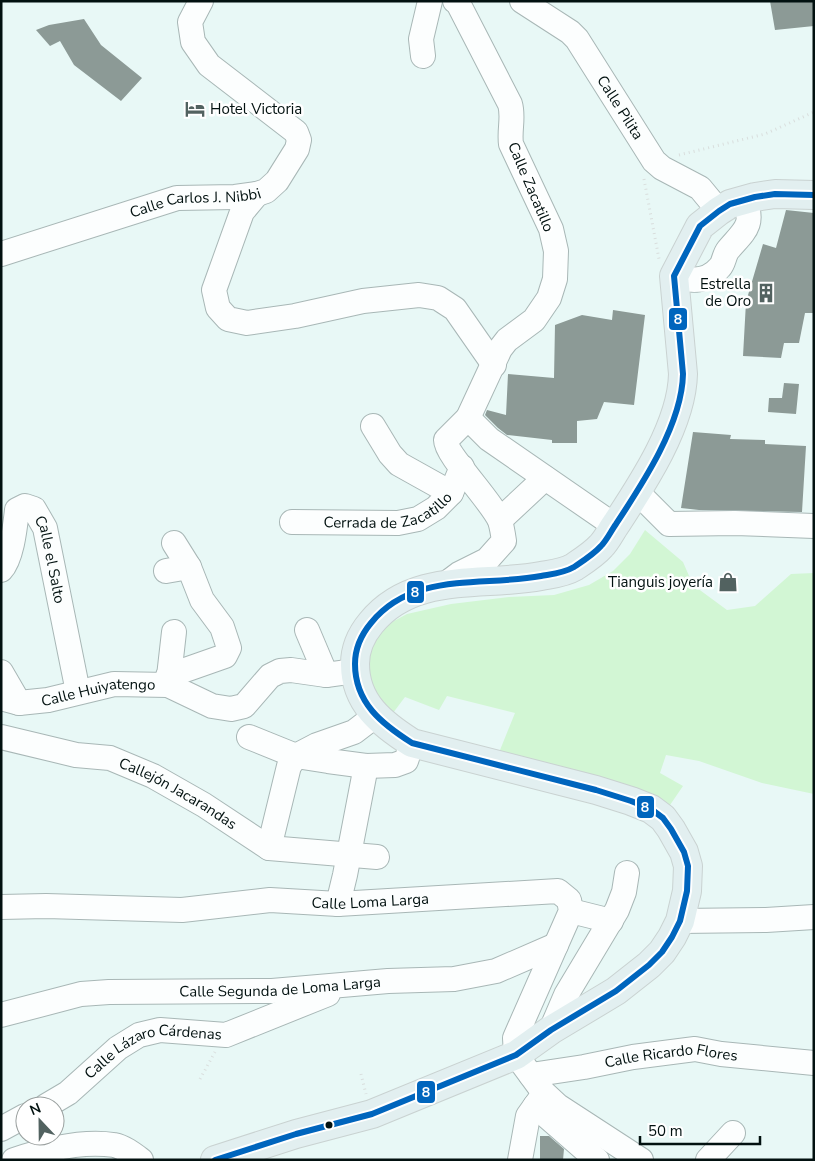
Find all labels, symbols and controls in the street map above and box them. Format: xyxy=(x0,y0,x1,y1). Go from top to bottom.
street label: Calle Pilita xyxy=(592,71,648,144)
hotel icon: Hotel Victoria xyxy=(184,98,206,120)
place label: Hotel Victoria xyxy=(210,99,302,119)
street label: Calle Zacatillo xyxy=(503,139,559,235)
street label: Calle Carlos J. Nibbi xyxy=(127,183,264,222)
place label: Estrella de Oro xyxy=(700,274,751,311)
building icon: Estrella de Oro xyxy=(755,282,777,304)
line badge: 8 xyxy=(668,307,688,331)
text: 8 xyxy=(674,310,682,329)
street label: Cerrada de Zacatillo xyxy=(324,488,456,533)
street label: Calle el Salto xyxy=(30,512,70,605)
shop icon: Tianguis joyería xyxy=(717,571,739,593)
place label: Tianguis joyería xyxy=(608,572,713,592)
line badge: 8 xyxy=(406,580,425,604)
text: 8 xyxy=(411,583,419,602)
street label: Calle Huiyatengo xyxy=(40,674,156,711)
street label: Callejón Jacarandas xyxy=(116,753,241,834)
line badge: 8 xyxy=(636,795,655,819)
text: 8 xyxy=(641,798,649,817)
street label: Calle Loma Larga xyxy=(311,889,430,914)
street label: Calle Segunda de Loma Larga xyxy=(179,972,382,1002)
street label: Calle Lázaro Cárdenas xyxy=(80,1020,223,1084)
street label: Calle Ricardo Flores xyxy=(603,1039,739,1073)
line badge: 8 xyxy=(416,1080,436,1104)
text: 8 xyxy=(422,1083,430,1102)
north arrow xyxy=(15,1096,65,1146)
text: N xyxy=(27,1099,44,1120)
scale bar xyxy=(640,1114,760,1146)
unlabelled marker xyxy=(324,1120,334,1130)
text: 50 m xyxy=(648,1121,683,1141)

